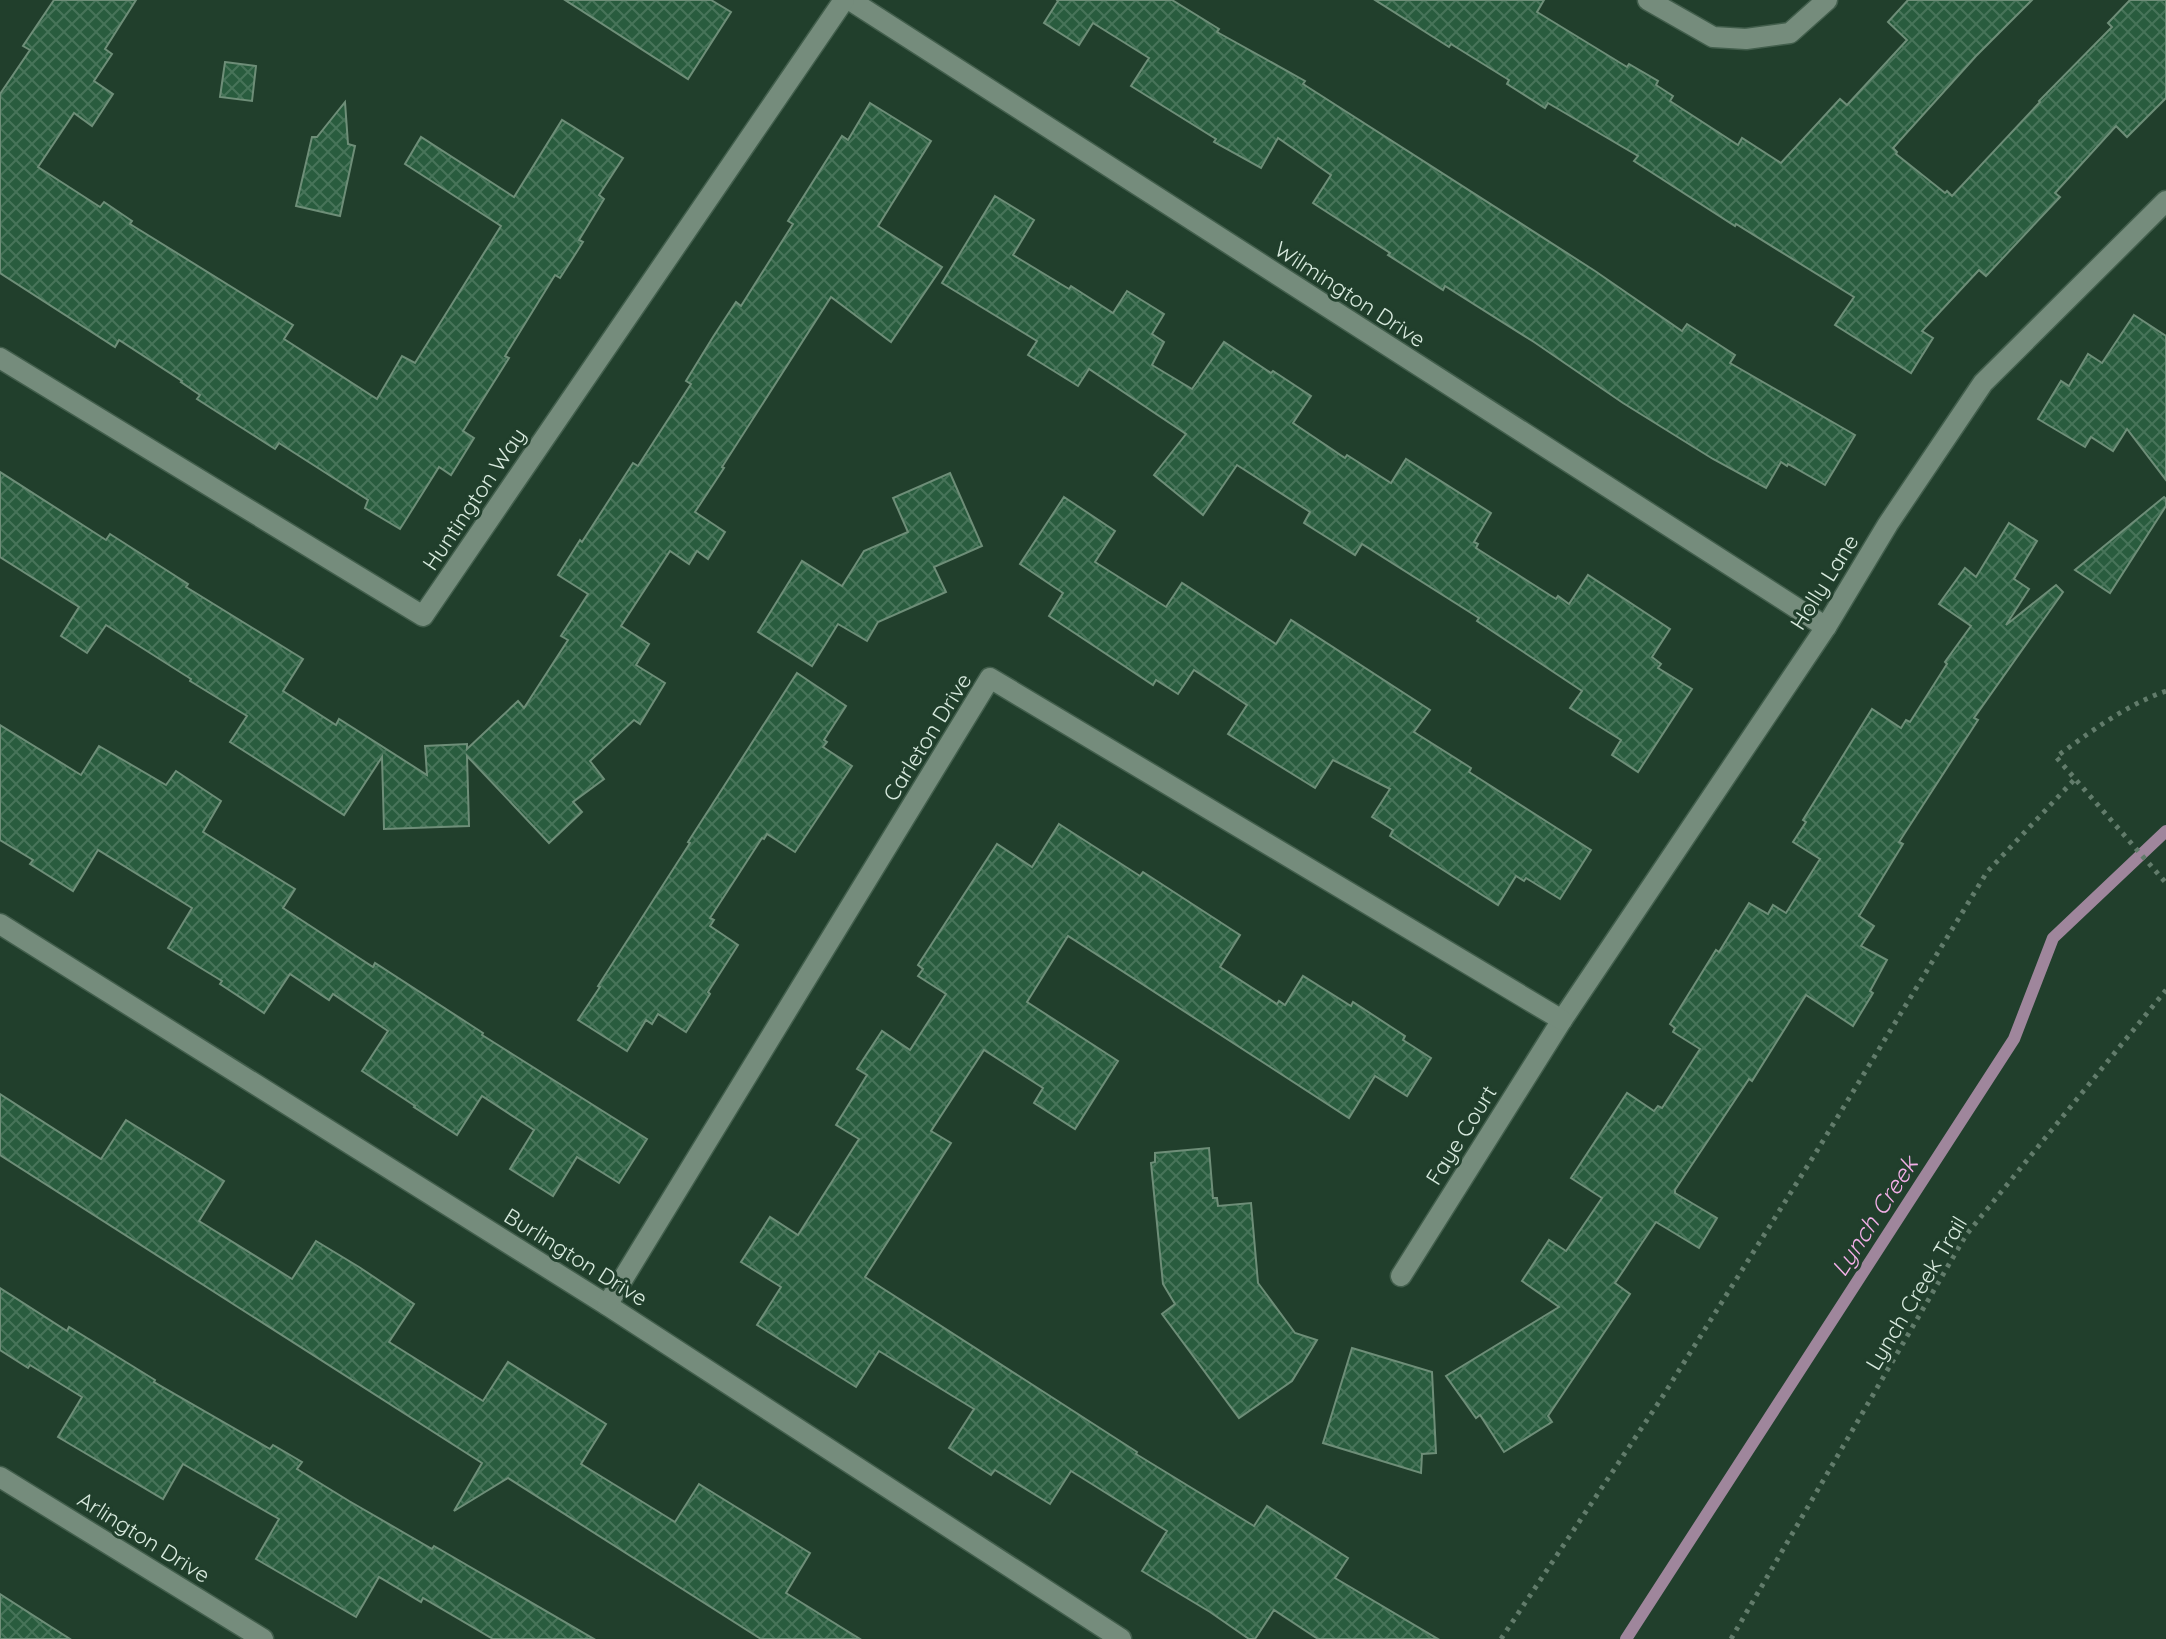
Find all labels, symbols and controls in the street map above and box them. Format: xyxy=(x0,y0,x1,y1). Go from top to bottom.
street label: Wilmington Drive xyxy=(1269,235,1431,353)
street label: Huntington Way xyxy=(416,422,532,576)
street label: Holly Lane xyxy=(1784,529,1864,635)
street label: Carleton Drive xyxy=(877,668,977,806)
street label: Faye Court xyxy=(1419,1080,1503,1190)
water label: Lynch Creek xyxy=(1824,1149,1925,1282)
street label: Burlington Drive xyxy=(499,1202,653,1312)
street label: Lynch Creek Trail xyxy=(1859,1211,1973,1375)
street label: Arlington Drive xyxy=(72,1485,216,1589)

